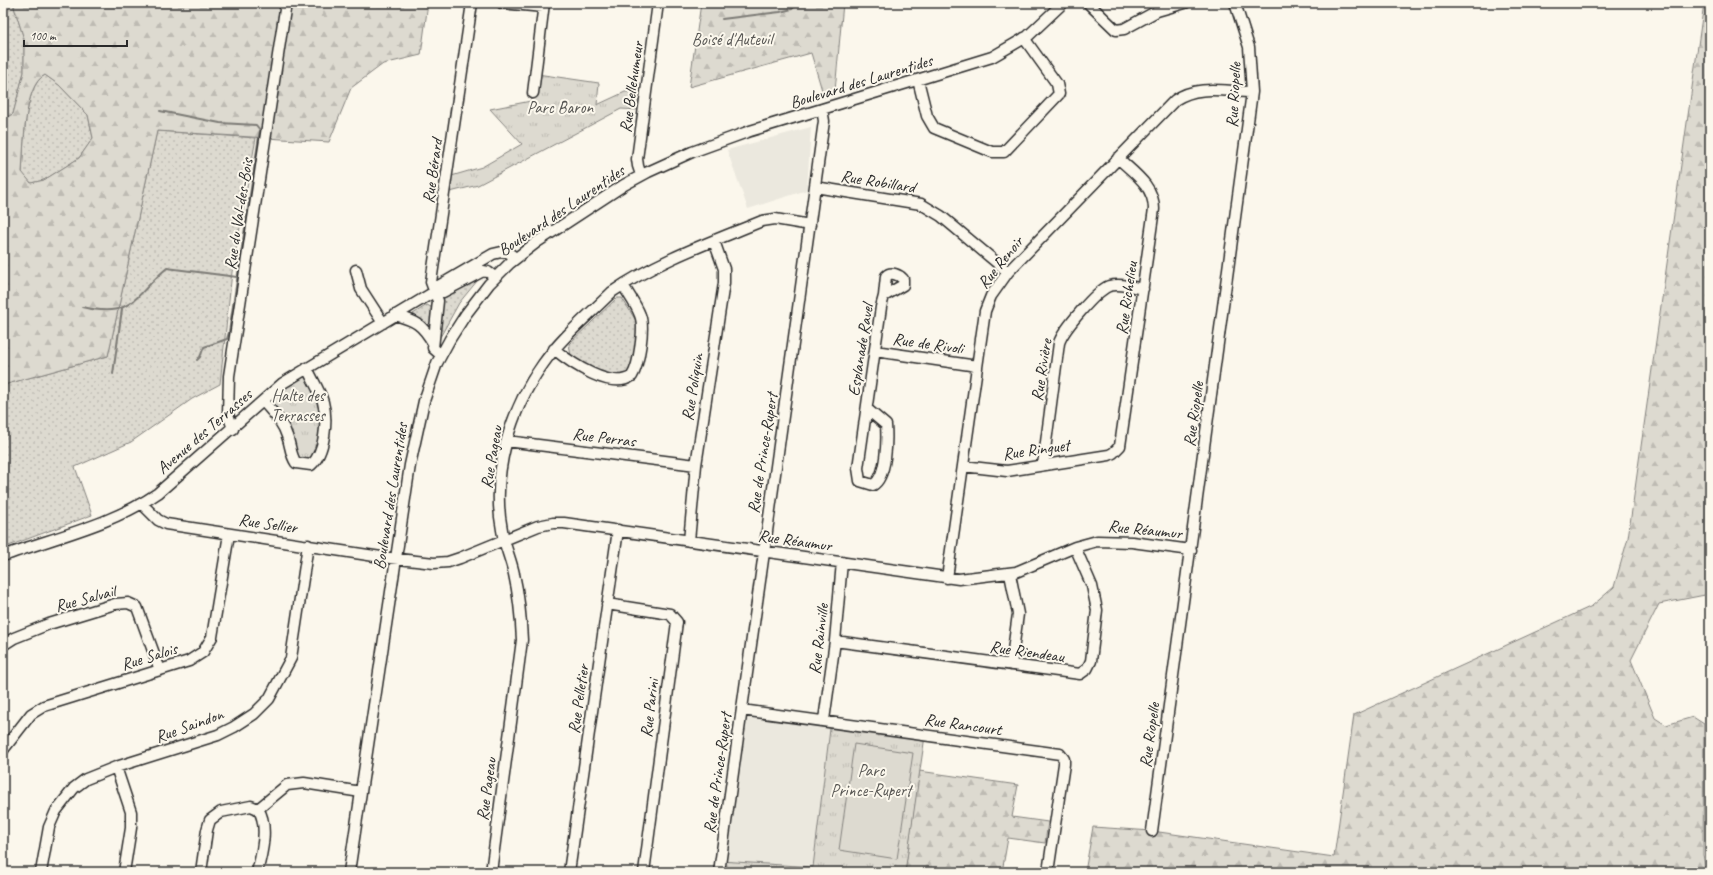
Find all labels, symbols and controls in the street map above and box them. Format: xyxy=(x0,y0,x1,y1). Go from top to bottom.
scale bar xyxy=(24,22,127,48)
text: 100 m xyxy=(30,28,57,44)
park label: Boisé d'Auteuil xyxy=(692,29,775,50)
street label: Rue Bellehumeur xyxy=(615,38,649,134)
street label: Boulevard des Laurentides xyxy=(787,49,936,113)
street label: Rue Riopelle xyxy=(1221,60,1246,128)
park label: Parc Baron xyxy=(527,97,594,118)
street label: Rue Bérard xyxy=(418,135,448,205)
street label: Rue du Val-des-Bois xyxy=(219,155,258,271)
street label: Boulevard des Laurentides xyxy=(494,160,630,261)
street label: Rue Robillard xyxy=(839,165,920,198)
street label: Rue Renoir xyxy=(973,230,1029,293)
street label: Rue Richelieu xyxy=(1111,259,1142,336)
street label: Esplanade Ravel xyxy=(843,300,879,398)
street label: Rue de Rivoli xyxy=(891,328,967,359)
street label: Rue Rivière xyxy=(1026,336,1057,403)
street label: Rue Poliquin xyxy=(677,351,708,422)
street label: Rue Riopelle xyxy=(1179,379,1209,448)
street label: Avenue des Terrasses xyxy=(152,383,258,479)
park label: Halte des Terrasses xyxy=(271,385,327,426)
street label: Rue de Prince-Rupert xyxy=(743,389,783,515)
street label: Boulevard des Laurentides xyxy=(369,420,413,571)
street label: Rue Pageau xyxy=(476,422,508,490)
street label: Rue Perras xyxy=(571,423,639,452)
street label: Rue Ringuet xyxy=(1001,434,1073,465)
street label: Rue Sellier xyxy=(237,509,300,538)
street label: Rue Réaumur xyxy=(1107,515,1185,544)
street label: Rue Réaumur xyxy=(757,525,835,556)
street label: Rue Salvail xyxy=(53,580,121,617)
street label: Rue Rainville xyxy=(804,601,833,676)
street label: Rue Riendeau xyxy=(988,636,1067,667)
street label: Rue Salois xyxy=(119,638,181,675)
street label: Rue Pelletier xyxy=(563,661,594,735)
street label: Rue Parini xyxy=(635,676,664,739)
street label: Rue Riopelle xyxy=(1135,700,1165,769)
street label: Rue Saindon xyxy=(152,703,227,747)
street label: Rue de Prince-Rupert xyxy=(699,709,737,835)
street label: Rue Rancourt xyxy=(923,709,1005,741)
street label: Rue Pageau xyxy=(472,755,502,822)
park label: Parc Prince-Rupert xyxy=(831,760,914,801)

